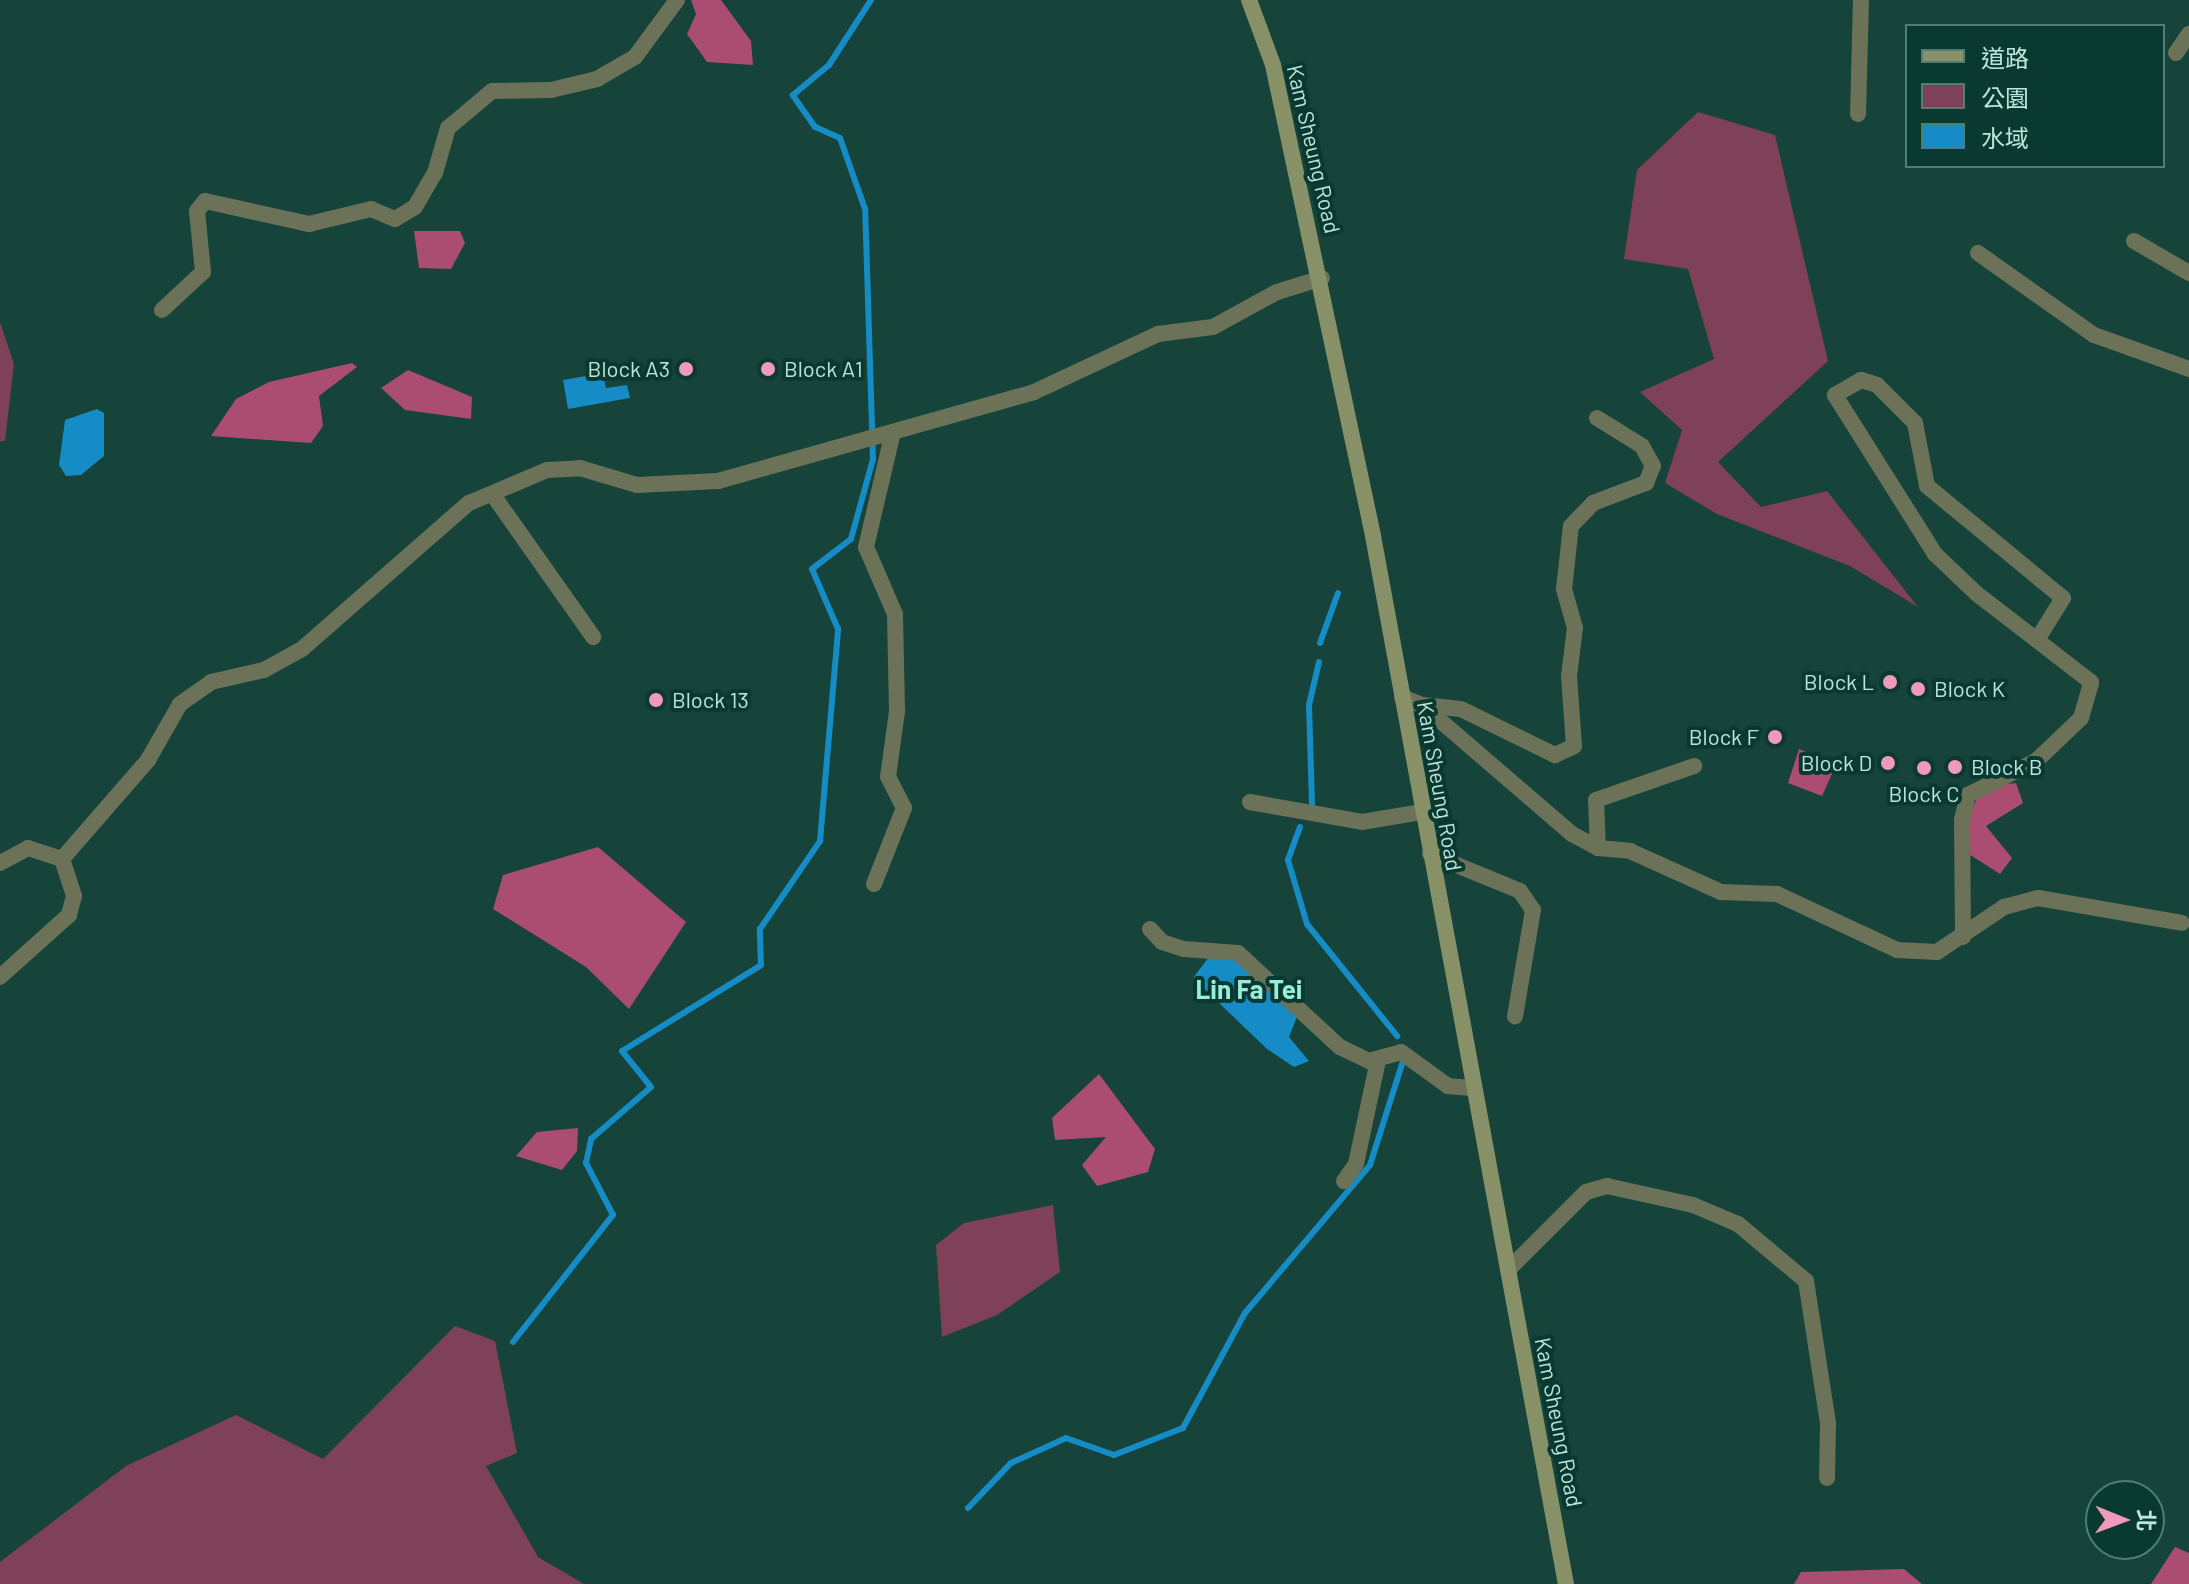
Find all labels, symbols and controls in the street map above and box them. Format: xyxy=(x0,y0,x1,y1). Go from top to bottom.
legend xyxy=(1905,24,2165,168)
text: 道路 xyxy=(1981,43,2029,72)
street label: Kam Sheung Road xyxy=(1282,62,1346,236)
text: 公園 xyxy=(1981,83,2029,112)
text: 水域 xyxy=(1981,123,2029,152)
place label: Block A3 xyxy=(588,356,670,382)
place label: Block A1 xyxy=(784,356,863,382)
marker: Block A3 xyxy=(677,360,695,378)
marker: Block A1 xyxy=(759,360,777,378)
place label: Block L xyxy=(1804,669,1874,695)
marker: Block L xyxy=(1881,673,1899,691)
place label: Block K xyxy=(1934,676,2005,702)
marker: Block K xyxy=(1909,680,1927,698)
place label: Block 13 xyxy=(672,687,749,713)
marker: Block 13 xyxy=(647,691,665,709)
street label: Kam Sheung Road xyxy=(1412,699,1468,873)
place label: Block F xyxy=(1689,724,1759,750)
marker: Block F xyxy=(1766,728,1784,746)
place label: Block D xyxy=(1801,750,1872,776)
marker: Block D xyxy=(1879,754,1897,772)
place label: Block B xyxy=(1971,754,2042,780)
marker: Block B xyxy=(1946,758,1964,776)
marker: Block C xyxy=(1915,759,1933,777)
place label: Block C xyxy=(1888,781,1960,807)
district label: Lin Fa Tei xyxy=(1196,973,1302,1005)
street label: Kam Sheung Road xyxy=(1530,1335,1588,1509)
north arrow xyxy=(2085,1480,2165,1560)
text: 北 xyxy=(2134,1509,2160,1532)

